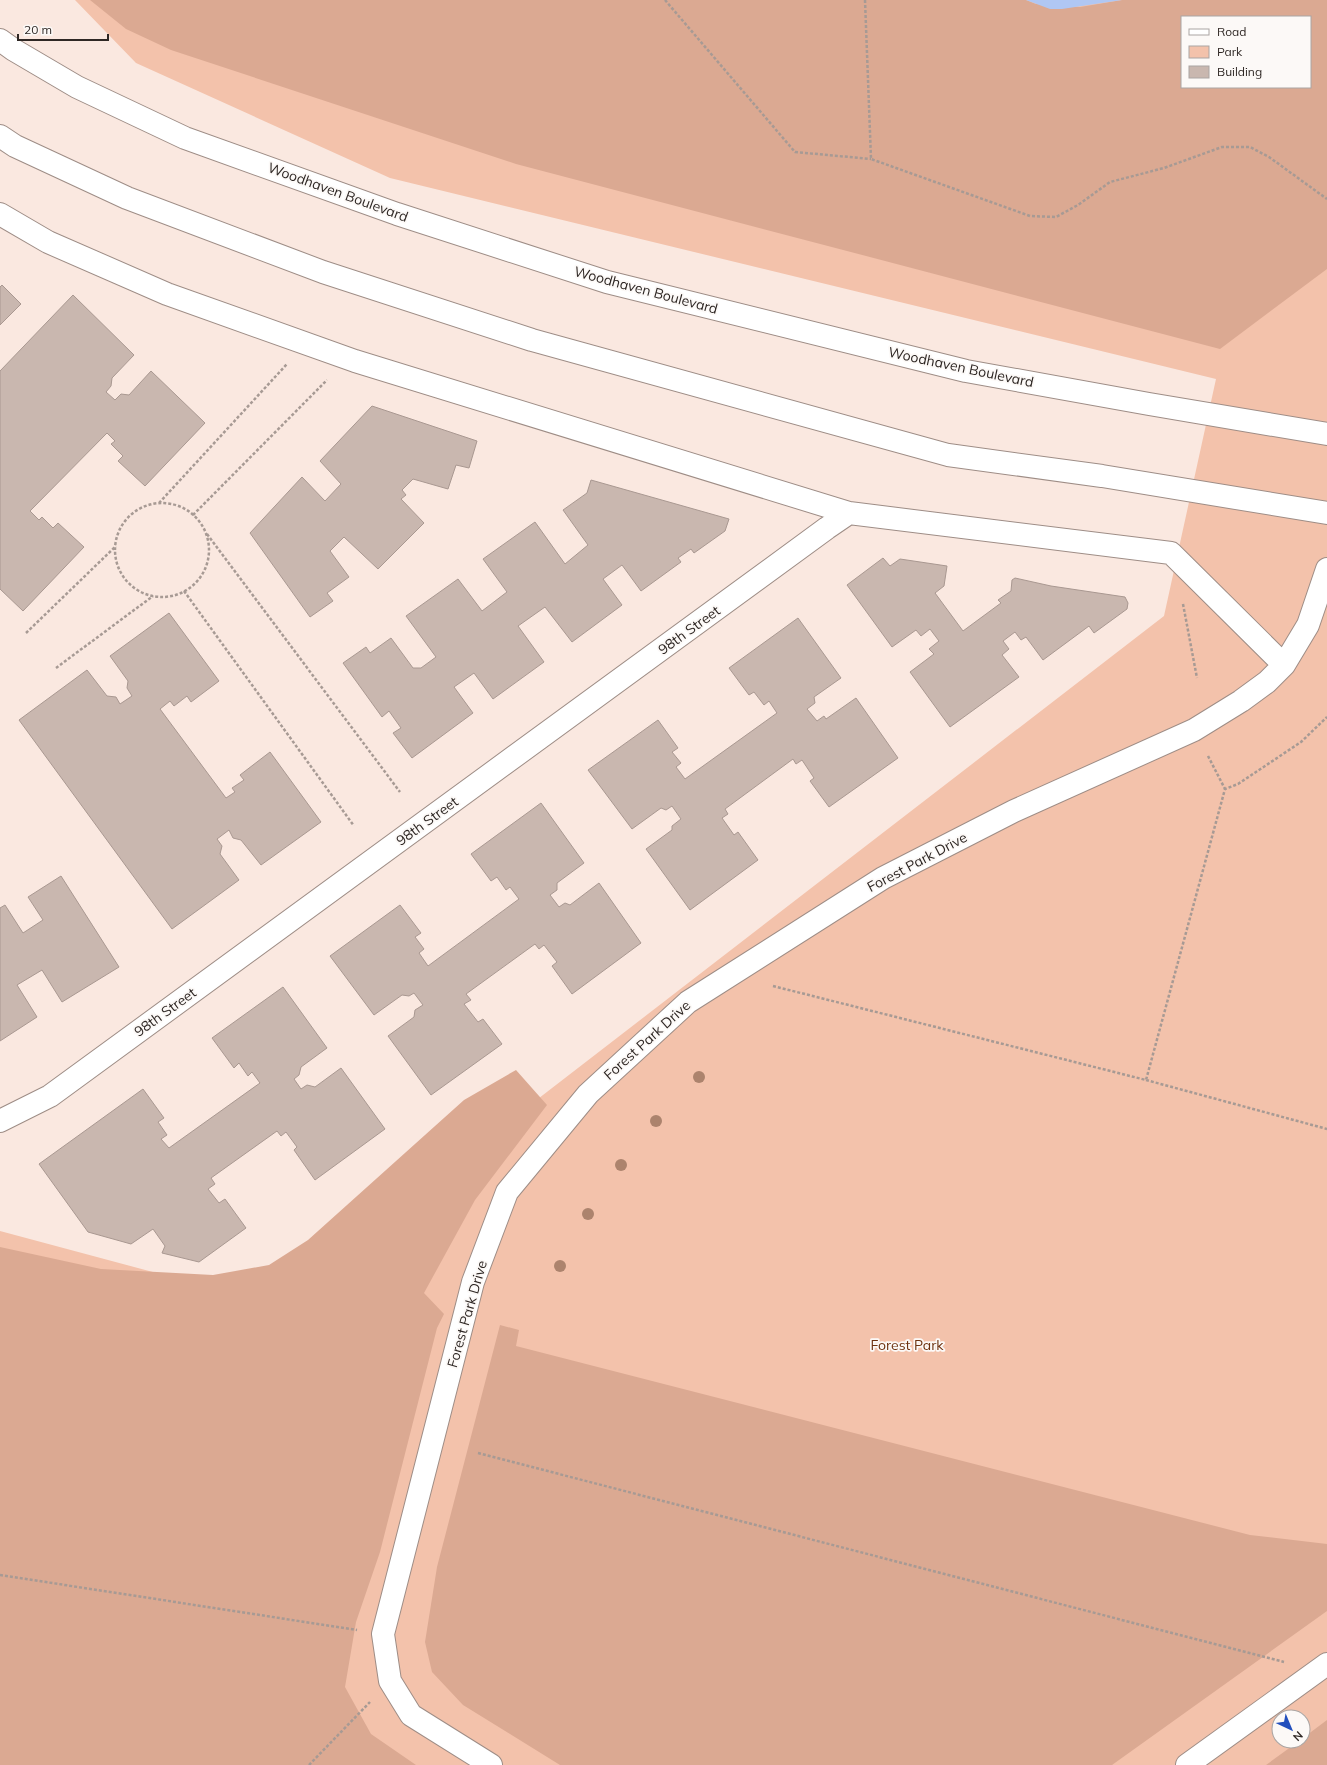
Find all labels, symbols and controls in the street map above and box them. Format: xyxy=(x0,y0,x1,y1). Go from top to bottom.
scale bar xyxy=(18,16,108,42)
legend xyxy=(1181,16,1311,88)
text: 20 m xyxy=(24,22,52,37)
text: Road xyxy=(1217,24,1246,39)
text: Park xyxy=(1217,44,1243,59)
text: Building xyxy=(1217,64,1262,79)
street label: Woodhaven Boulevard xyxy=(265,158,411,226)
street label: Woodhaven Boulevard xyxy=(572,262,720,318)
street label: Woodhaven Boulevard xyxy=(887,343,1035,391)
street label: 98th Street xyxy=(654,601,724,659)
street label: 98th Street xyxy=(392,792,462,850)
street label: Forest Park Drive xyxy=(864,828,970,896)
street label: 98th Street xyxy=(130,983,200,1041)
street label: Forest Park Drive xyxy=(600,996,694,1084)
street label: Forest Park Drive xyxy=(443,1258,491,1370)
park label: Forest Park xyxy=(870,1336,944,1354)
north arrow xyxy=(1271,1709,1311,1749)
text: N xyxy=(1290,1728,1306,1744)

